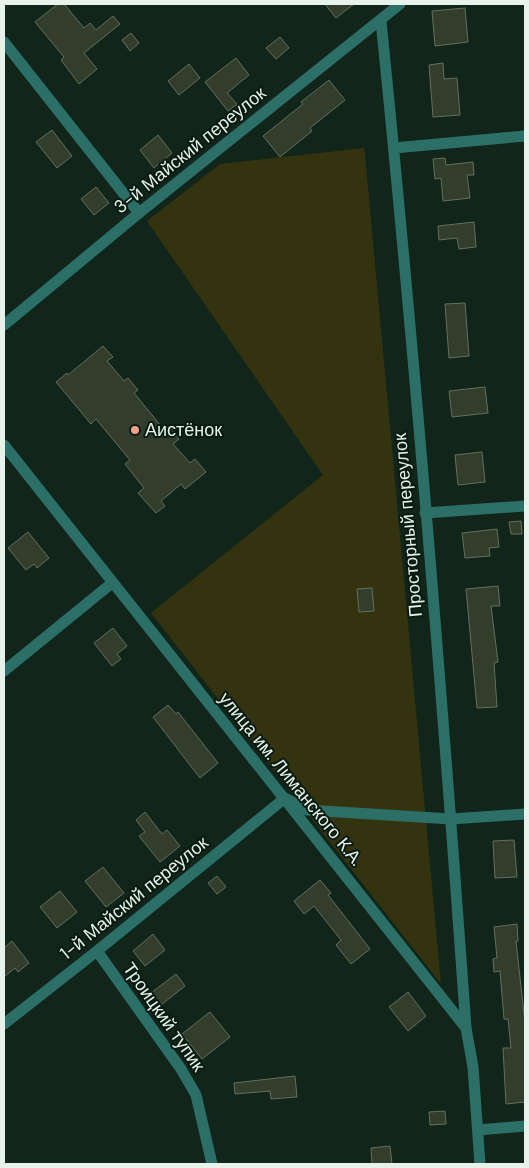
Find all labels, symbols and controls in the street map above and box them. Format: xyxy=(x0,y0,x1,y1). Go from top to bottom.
street label: 3-й Майский переулок xyxy=(109,81,271,219)
place label: Аистёнок xyxy=(145,418,222,442)
marker: Аистёнок xyxy=(129,424,141,436)
street label: Просторный переулок xyxy=(388,432,428,618)
street label: улица им. Лиманского К.А. xyxy=(213,687,369,871)
street label: 1-й Майский переулок xyxy=(55,831,213,965)
street label: Троицкий тупик xyxy=(117,958,211,1077)

